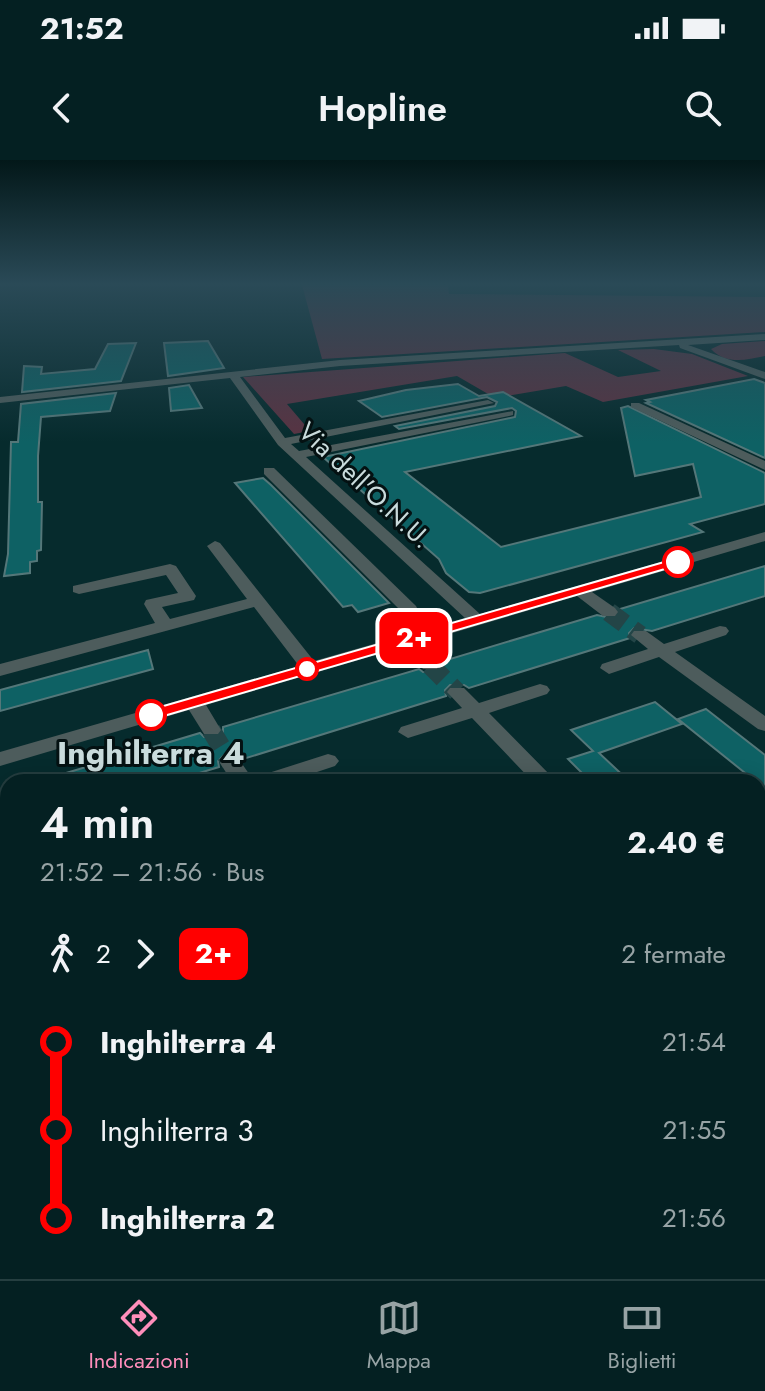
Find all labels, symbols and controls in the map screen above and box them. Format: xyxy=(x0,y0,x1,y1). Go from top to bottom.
text: 21:52 xyxy=(40,7,124,50)
text: Hopline xyxy=(318,82,447,134)
icon: back xyxy=(40,86,84,130)
icon: search xyxy=(681,86,725,130)
street label: Via dell'O.N.U. xyxy=(290,413,440,557)
unlabelled marker xyxy=(663,547,693,577)
line badge: 2+ xyxy=(378,612,450,664)
text: 2+ xyxy=(395,617,433,658)
unlabelled marker xyxy=(296,658,318,680)
marker: Inghilterra 4 xyxy=(136,700,166,730)
place label: Inghilterra 4 xyxy=(57,730,245,776)
text: 4 min xyxy=(40,791,154,855)
text: 2.40 € xyxy=(627,821,726,864)
text: 21:52 – 21:56 · Bus xyxy=(40,853,265,891)
icon: walk xyxy=(40,932,84,976)
icon: forward xyxy=(123,932,167,976)
text: 2+ xyxy=(195,933,232,974)
text: 2 xyxy=(96,935,111,973)
text: 2 fermate xyxy=(621,935,726,973)
text: Inghilterra 4 xyxy=(100,1021,276,1064)
text: 21:54 xyxy=(662,1023,726,1061)
text: Inghilterra 3 xyxy=(100,1109,254,1152)
text: 21:55 xyxy=(662,1111,726,1149)
text: Inghilterra 2 xyxy=(100,1197,275,1240)
text: 21:56 xyxy=(662,1199,726,1237)
tab: Indicazioni xyxy=(88,1296,190,1376)
tab: Mappa xyxy=(367,1296,431,1376)
tab: Biglietti xyxy=(608,1296,677,1376)

